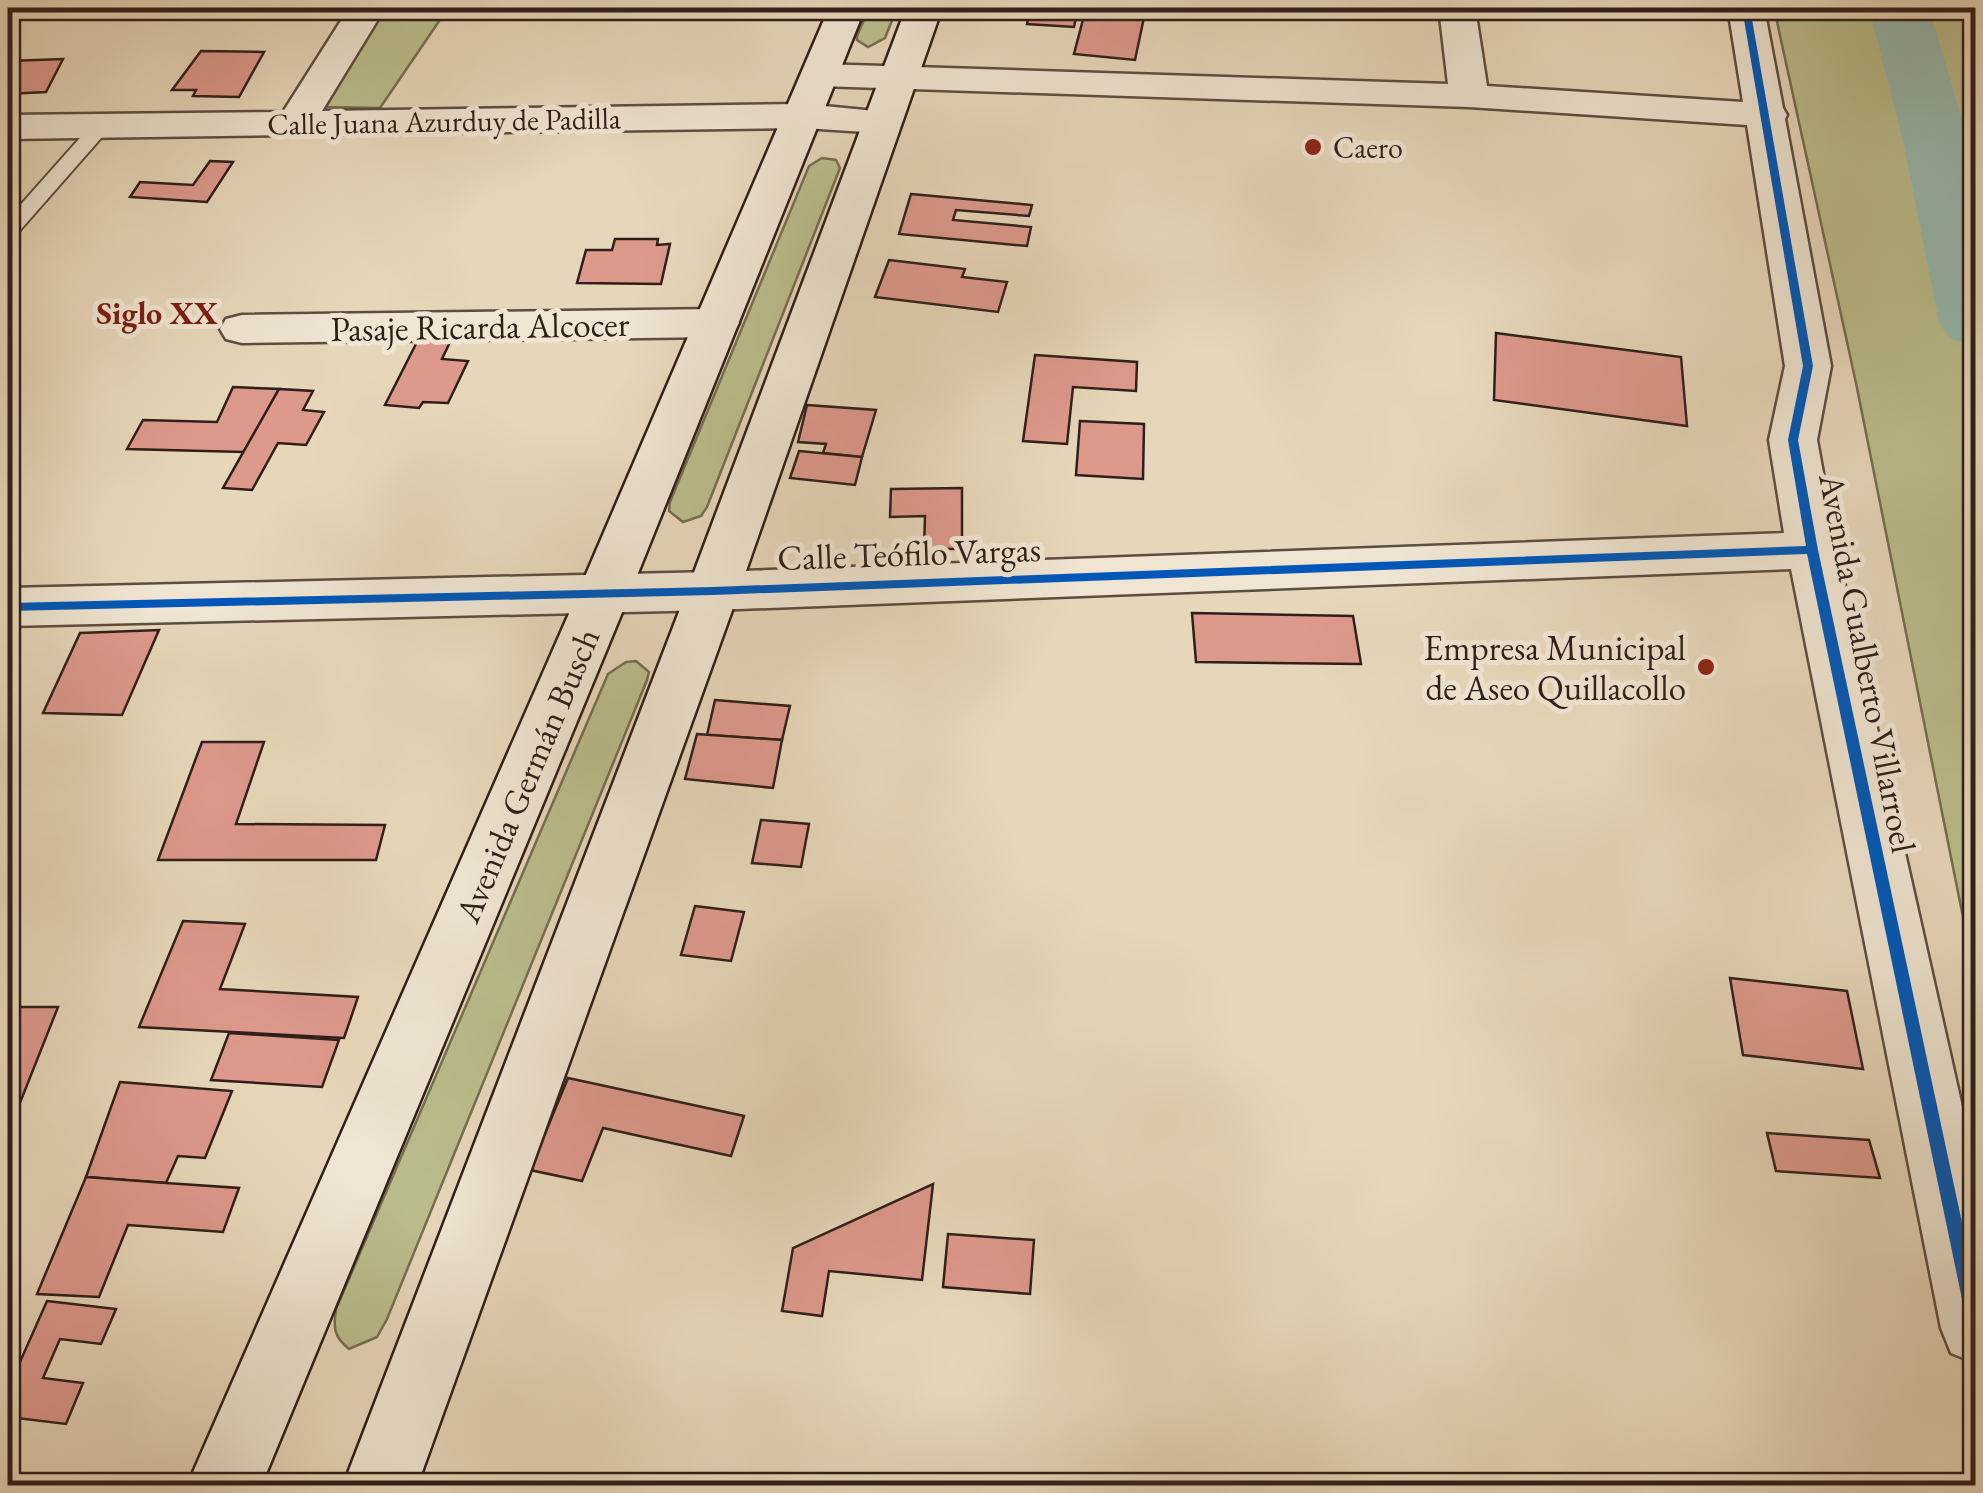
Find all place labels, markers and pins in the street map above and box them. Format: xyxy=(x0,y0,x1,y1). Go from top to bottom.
place label: Caero xyxy=(1333,128,1403,167)
marker: Caero xyxy=(1302,136,1324,158)
place label: Empresa Municipal de Aseo Quillacollo xyxy=(1424,625,1686,710)
marker: Empresa Municipal de Aseo Quillacollo xyxy=(1695,656,1717,678)

